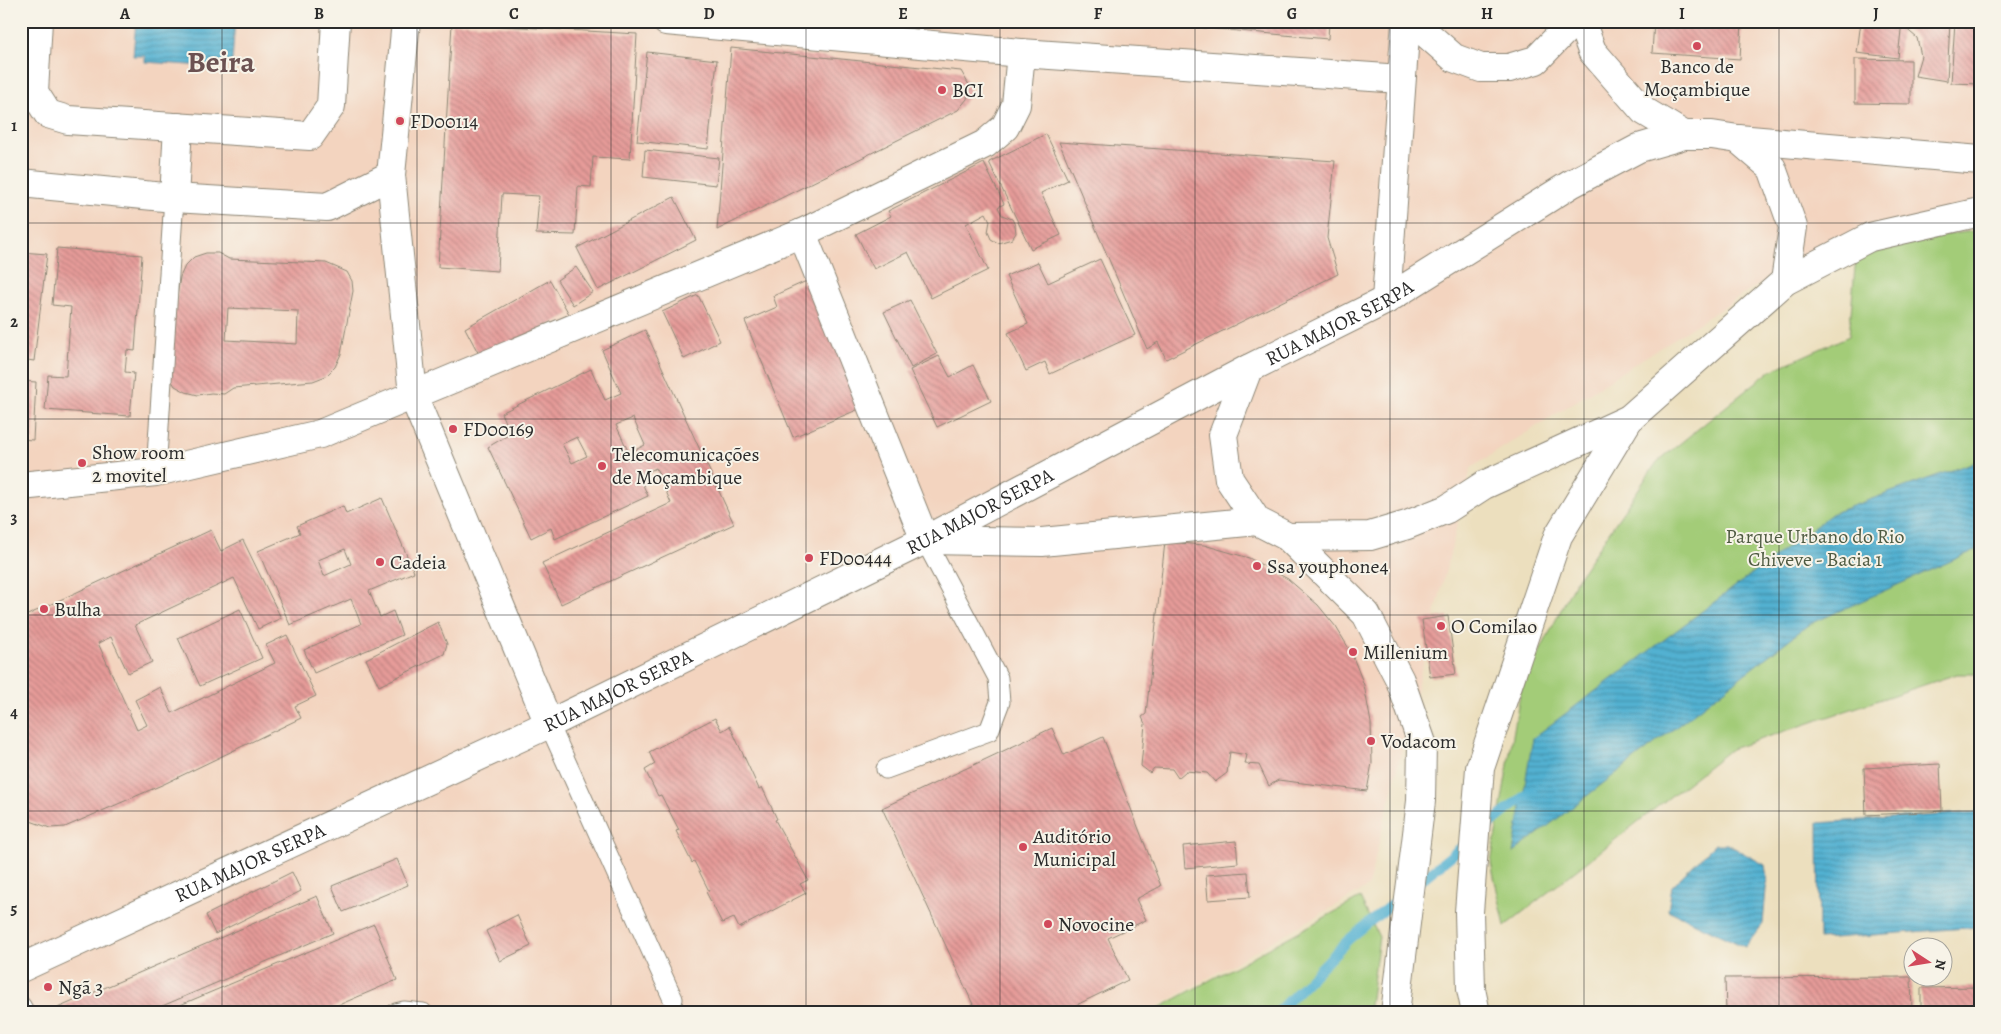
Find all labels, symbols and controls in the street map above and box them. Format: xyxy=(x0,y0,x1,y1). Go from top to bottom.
text: A xyxy=(119,3,131,25)
text: B xyxy=(314,3,324,25)
text: C xyxy=(509,3,519,25)
text: D xyxy=(703,3,715,25)
text: E xyxy=(898,3,908,25)
text: F xyxy=(1094,3,1103,25)
text: G xyxy=(1287,3,1297,25)
text: H xyxy=(1481,3,1493,25)
text: I xyxy=(1679,3,1685,25)
text: J xyxy=(1873,3,1879,25)
marker: Banco de Moçambique xyxy=(1691,40,1703,52)
district label: Beira xyxy=(187,42,255,82)
place label: Banco de Moçambique xyxy=(1644,53,1750,103)
place label: BCI xyxy=(952,77,984,104)
marker: BCI xyxy=(936,84,948,96)
place label: FD00114 xyxy=(410,108,478,135)
text: 1 xyxy=(11,115,17,137)
marker: FD00114 xyxy=(394,115,406,127)
street label: RUA MAJOR SERPA xyxy=(1261,273,1418,372)
text: 2 xyxy=(10,311,18,333)
place label: FD00169 xyxy=(463,416,534,443)
marker: FD00169 xyxy=(447,423,459,435)
place label: Show room 2 movitel xyxy=(92,439,185,489)
place label: Telecomunicações de Moçambique xyxy=(612,441,759,491)
marker: Show room 2 movitel xyxy=(76,457,88,469)
marker: Telecomunicações de Moçambique xyxy=(596,460,608,472)
street label: RUA MAJOR SERPA xyxy=(901,461,1058,561)
text: 3 xyxy=(11,507,18,529)
park label: Parque Urbano do Rio Chiveve - Bacia 1 xyxy=(1726,523,1905,573)
place label: FD00444 xyxy=(819,545,892,572)
place label: Cadeia xyxy=(390,549,447,576)
marker: FD00444 xyxy=(803,552,815,564)
place label: Ssa youphone4 xyxy=(1267,553,1388,580)
marker: Cadeia xyxy=(374,556,386,568)
marker: Ssa youphone4 xyxy=(1251,560,1263,572)
place label: Bulha xyxy=(54,596,102,623)
marker: Bulha xyxy=(38,603,50,615)
place label: O Comilao xyxy=(1451,613,1537,640)
marker: O Comilao xyxy=(1435,620,1447,632)
place label: Millenium xyxy=(1363,639,1449,666)
street label: RUA MAJOR SERPA xyxy=(539,642,697,738)
marker: Millenium xyxy=(1347,646,1359,658)
text: 4 xyxy=(10,702,18,724)
place label: Vodacom xyxy=(1380,728,1457,755)
marker: Vodacom xyxy=(1365,735,1377,747)
street label: RUA MAJOR SERPA xyxy=(170,816,330,909)
place label: Auditório Municipal xyxy=(1032,823,1116,873)
marker: Auditório Municipal xyxy=(1017,841,1029,853)
text: 5 xyxy=(11,898,18,920)
place label: Novocine xyxy=(1058,911,1134,938)
marker: Novocine xyxy=(1042,918,1054,930)
north arrow xyxy=(1904,936,1954,986)
text: N xyxy=(1930,958,1951,972)
place label: Ngã 3 xyxy=(58,974,103,1001)
marker: Ngã 3 xyxy=(42,981,54,993)

